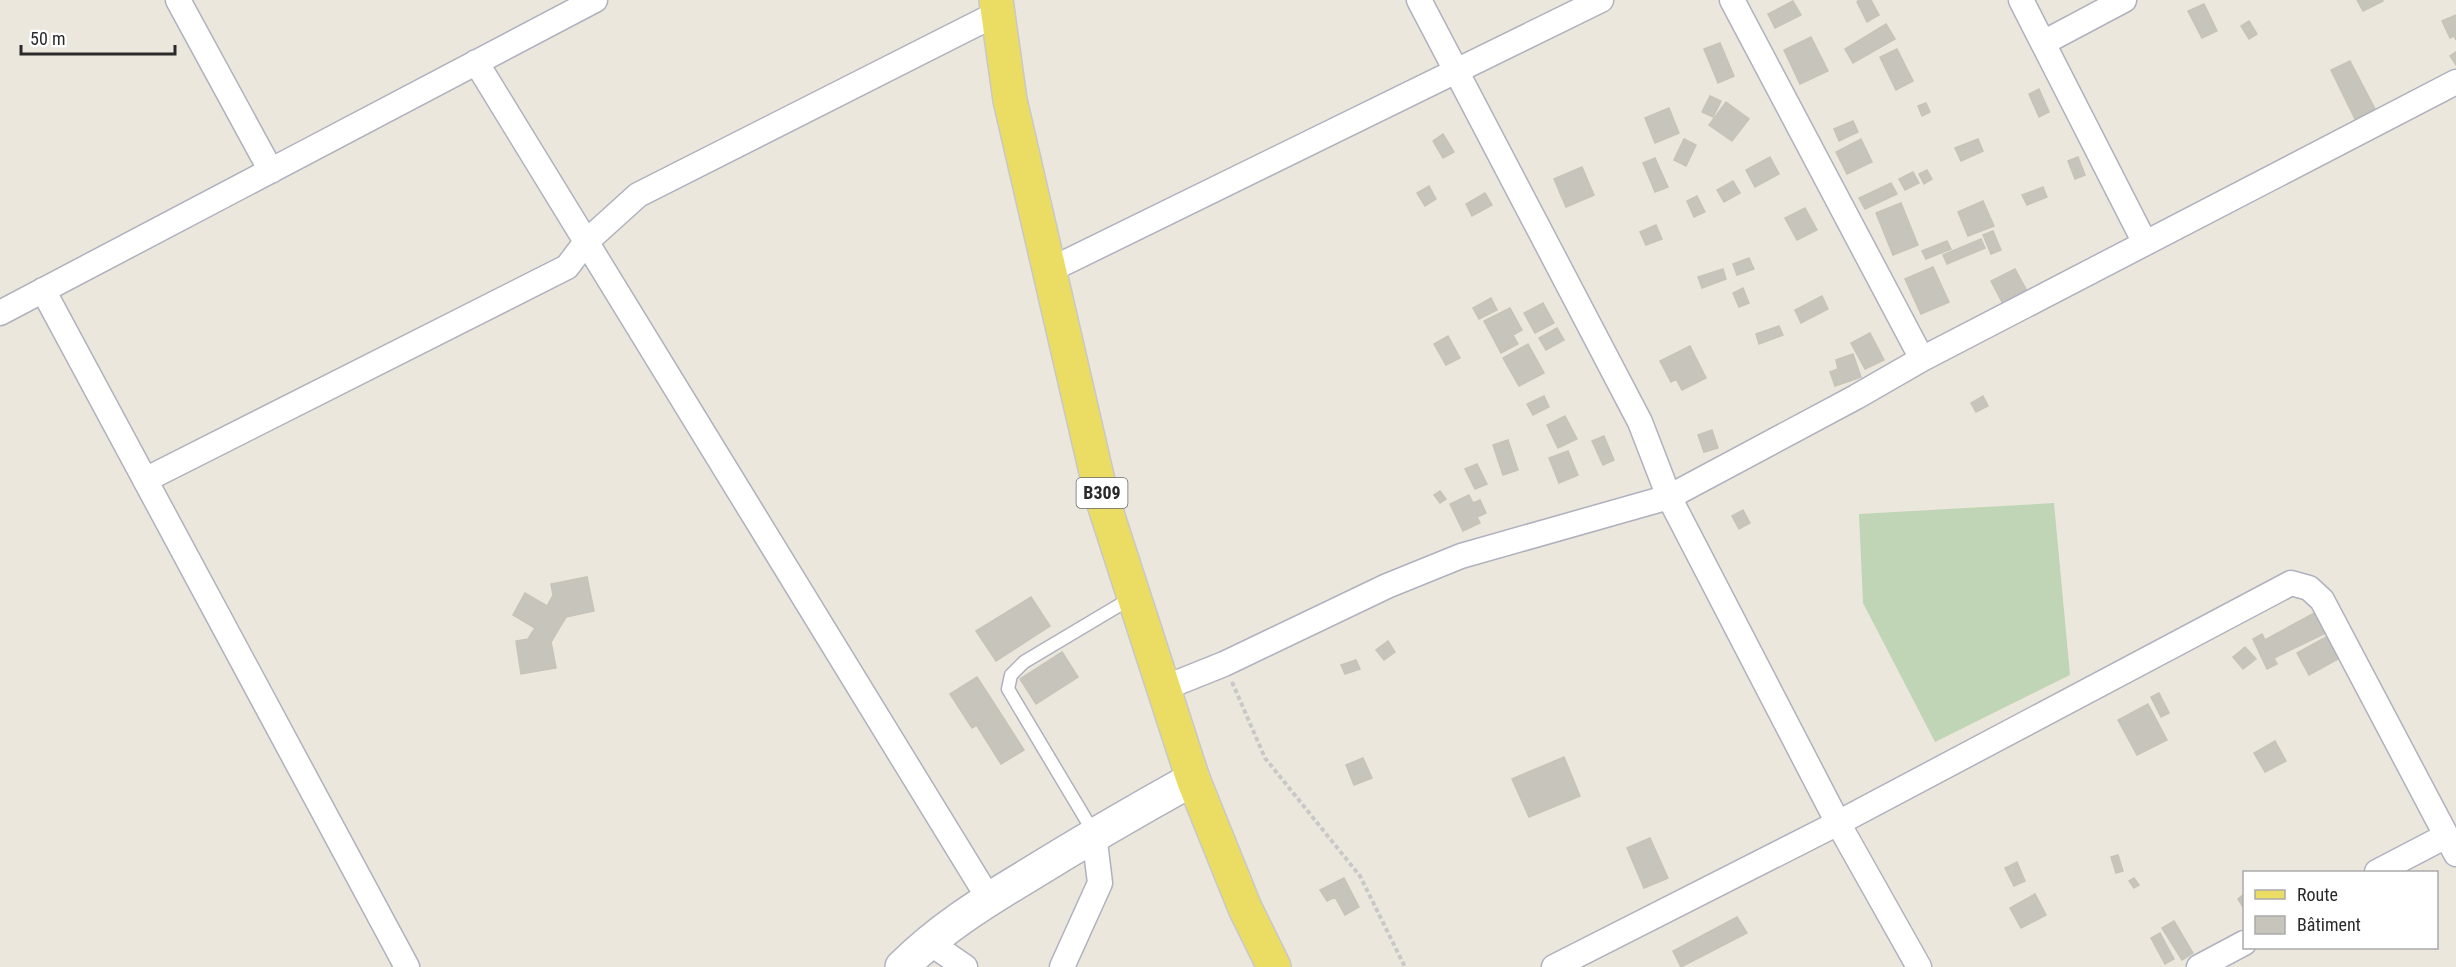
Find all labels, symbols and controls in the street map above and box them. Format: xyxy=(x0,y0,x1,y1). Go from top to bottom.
scale bar xyxy=(21,18,176,56)
text: 50 m xyxy=(30,28,65,49)
road number: B309 xyxy=(1076,478,1128,508)
legend xyxy=(2243,871,2438,949)
text: Route xyxy=(2297,884,2338,905)
text: Bâtiment xyxy=(2297,914,2361,935)

